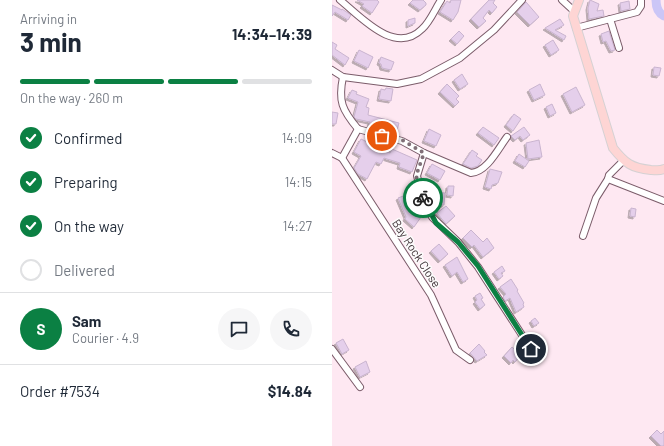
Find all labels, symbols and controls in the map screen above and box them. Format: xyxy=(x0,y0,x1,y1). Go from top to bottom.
text: Arriving in xyxy=(20,11,77,27)
text: 14:34–14:39 xyxy=(232,25,312,43)
text: 3 min xyxy=(20,26,82,57)
text: On the way · 260 m xyxy=(20,90,123,106)
pin xyxy=(365,119,399,153)
icon: bag xyxy=(371,125,393,147)
icon: check xyxy=(20,127,42,149)
text: Confirmed xyxy=(54,129,122,147)
text: 14:09 xyxy=(282,130,312,146)
icon: check xyxy=(20,171,42,193)
text: Preparing xyxy=(54,173,118,191)
text: 14:15 xyxy=(285,174,312,190)
courier xyxy=(403,178,443,218)
icon: bike xyxy=(412,187,434,209)
icon: check xyxy=(20,215,42,237)
street label: Bay Rock Close xyxy=(390,216,444,290)
text: On the way xyxy=(54,217,124,235)
text: 14:27 xyxy=(283,218,312,234)
text: Delivered xyxy=(54,261,115,279)
button: chat xyxy=(218,308,260,350)
button: phone xyxy=(270,308,312,350)
text: Sam xyxy=(72,312,101,330)
text: S xyxy=(37,320,45,338)
text: Courier · 4.9 xyxy=(72,330,139,346)
pin xyxy=(514,332,548,366)
icon: home xyxy=(520,338,542,360)
text: Order #7534 xyxy=(20,382,100,400)
text: $14.84 xyxy=(268,382,312,400)

